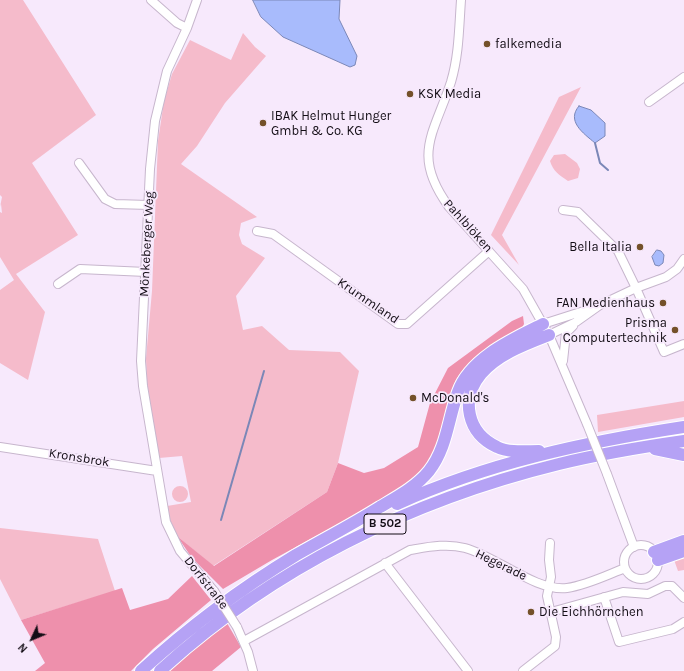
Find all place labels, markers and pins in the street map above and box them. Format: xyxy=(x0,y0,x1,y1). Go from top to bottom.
place label: falkemedia xyxy=(495,36,562,52)
marker: falkemedia xyxy=(482,39,492,49)
place label: KSK Media xyxy=(418,86,481,102)
marker: KSK Media xyxy=(405,89,415,99)
place label: IBAK Helmut Hunger GmbH & Co. KG xyxy=(271,108,391,139)
marker: IBAK Helmut Hunger GmbH & Co. KG xyxy=(258,118,268,128)
place label: Bella Italia xyxy=(569,239,632,255)
marker: Bella Italia xyxy=(635,242,645,252)
place label: FAN Medienhaus xyxy=(556,295,655,311)
marker: FAN Medienhaus xyxy=(658,298,668,308)
place label: Prisma Computertechnik xyxy=(563,315,667,346)
marker: Prisma Computertechnik xyxy=(670,325,680,335)
place label: McDonald's xyxy=(421,390,489,406)
marker: McDonald's xyxy=(408,393,418,403)
place label: Die Eichhörnchen xyxy=(539,604,644,620)
marker: Die Eichhörnchen xyxy=(526,607,536,617)

